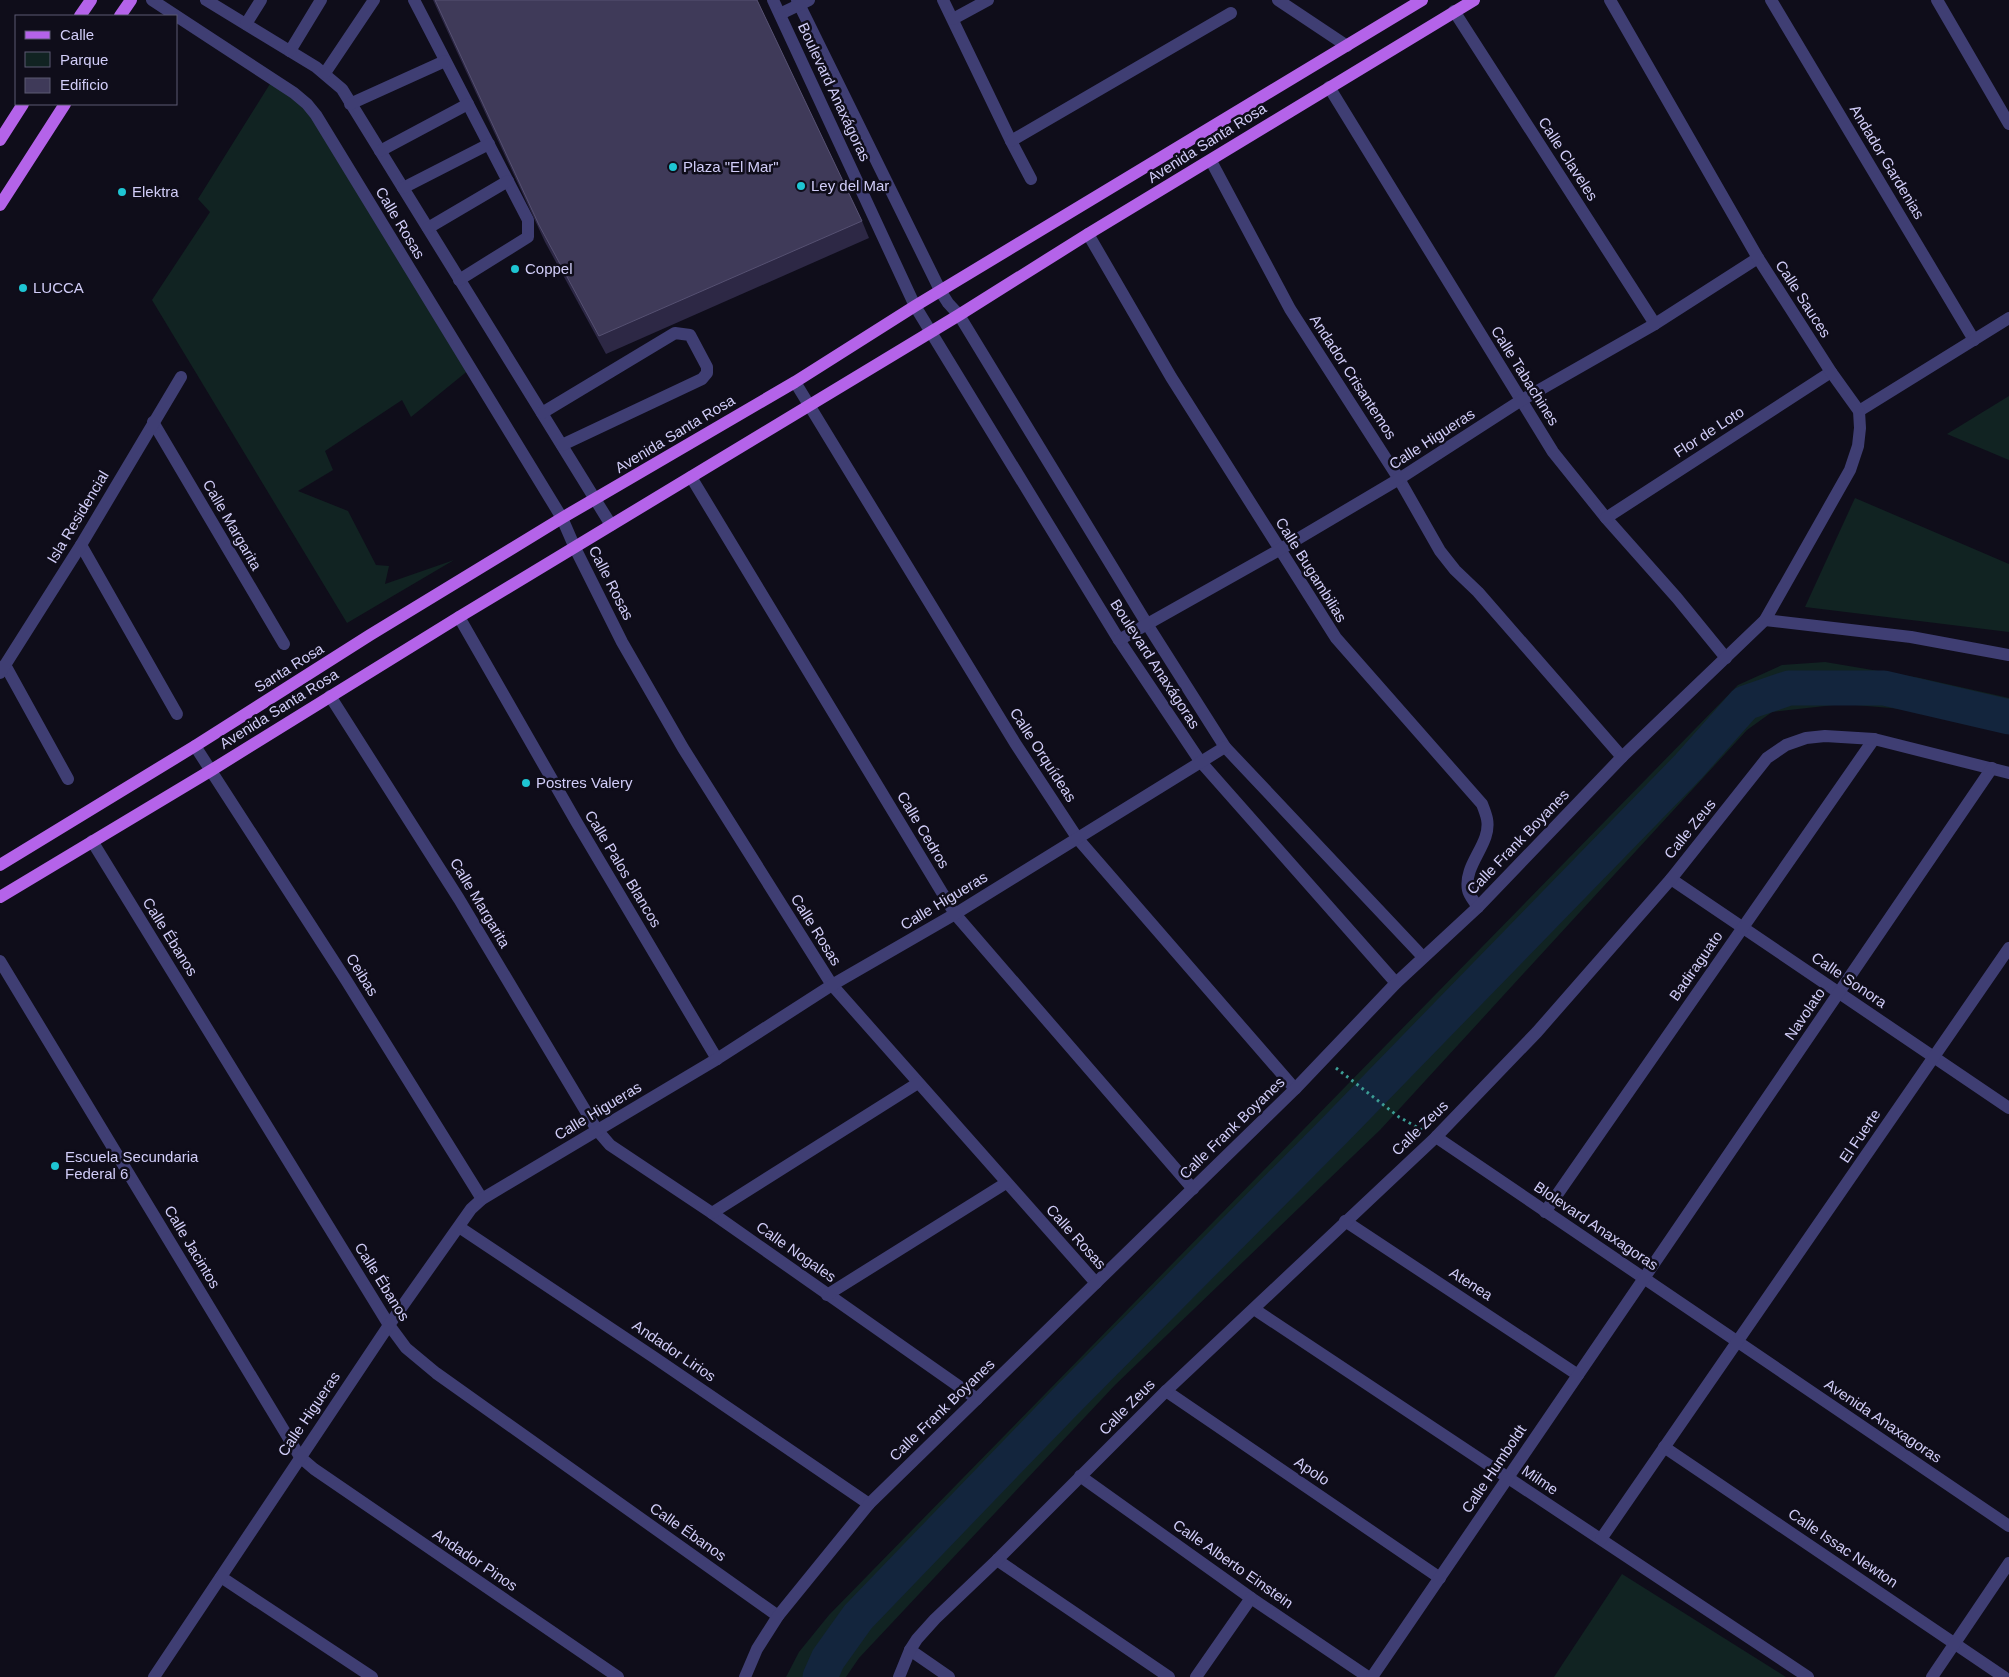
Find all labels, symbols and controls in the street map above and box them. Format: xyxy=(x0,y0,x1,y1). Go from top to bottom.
legend xyxy=(15,15,178,105)
street label: Boulevard Anaxágoras xyxy=(795,20,874,164)
text: Calle xyxy=(60,26,94,43)
text: Parque xyxy=(60,51,108,68)
text: Edificio xyxy=(60,76,108,93)
street label: Avenida Santa Rosa xyxy=(1144,99,1270,186)
street label: Andador Gardenias xyxy=(1847,102,1928,222)
street label: Calle Claveles xyxy=(1535,114,1602,204)
place label: Plaza "El Mar" xyxy=(683,158,779,175)
marker: Plaza "El Mar" xyxy=(667,161,679,173)
place label: Ley del Mar xyxy=(811,177,889,194)
marker: Ley del Mar xyxy=(795,180,807,192)
place label: Elektra xyxy=(132,183,179,200)
street label: Calle Rosas xyxy=(372,184,429,262)
marker: Elektra xyxy=(116,186,128,198)
street label: Calle Sauces xyxy=(1772,257,1835,340)
place label: Coppel xyxy=(525,260,573,277)
marker: Coppel xyxy=(509,263,521,275)
place label: LUCCA xyxy=(33,279,84,296)
marker: LUCCA xyxy=(17,282,29,294)
street label: Andador Crisantemos xyxy=(1307,311,1400,442)
street label: Calle Tabachines xyxy=(1488,323,1563,429)
street label: Avenida Santa Rosa xyxy=(612,391,738,476)
street label: Flor de Loto xyxy=(1671,403,1747,461)
street label: Calle Higueras xyxy=(1386,405,1478,473)
street label: Isla Residencial xyxy=(43,467,112,566)
street label: Calle Margarita xyxy=(200,476,266,574)
street label: Calle Bugambilias xyxy=(1272,514,1350,625)
street label: Calle Rosas xyxy=(586,543,637,623)
street label: Boulevard Anaxágoras xyxy=(1107,596,1204,732)
street label: Santa Rosa xyxy=(251,639,327,696)
street label: Avenida Santa Rosa xyxy=(216,665,342,752)
street label: Calle Orquídeas xyxy=(1007,705,1080,805)
place label: Postres Valery xyxy=(536,774,633,791)
marker: Postres Valery xyxy=(520,777,532,789)
street label: Calle Frank Boyanes xyxy=(1463,786,1572,898)
street label: Calle Cedros xyxy=(894,788,953,871)
street label: Calle Zeus xyxy=(1660,795,1719,862)
street label: Calle Palos Blancos xyxy=(582,807,665,930)
street label: Calle Margarita xyxy=(447,855,514,951)
street label: Calle Higueras xyxy=(897,868,990,933)
street label: Calle Rosas xyxy=(788,891,845,969)
street label: Calle Ébanos xyxy=(140,894,201,979)
street label: Badiraguato xyxy=(1665,928,1726,1004)
street label: Calle Sonora xyxy=(1809,948,1891,1011)
street label: Ceibas xyxy=(343,950,382,999)
street label: Navolato xyxy=(1781,984,1828,1043)
street label: Calle Frank Boyanes xyxy=(1176,1073,1288,1182)
street label: Calle Higueras xyxy=(551,1078,644,1143)
street label: Calle Zeus xyxy=(1388,1097,1451,1159)
street label: El Fuerte xyxy=(1836,1106,1884,1166)
place label: Escuela Secundaria Federal 6 xyxy=(65,1148,199,1182)
marker: Escuela Secundaria Federal 6 xyxy=(49,1160,61,1172)
street label: Blolevard Anaxagoras xyxy=(1531,1178,1662,1273)
street label: Calle Rosas xyxy=(1043,1201,1110,1272)
street label: Calle Jacintos xyxy=(161,1202,224,1291)
street label: Calle Nogales xyxy=(753,1218,839,1285)
street label: Calle Ébanos xyxy=(352,1239,413,1324)
street label: Atenea xyxy=(1447,1264,1496,1304)
street label: Andador Lirios xyxy=(629,1316,719,1385)
street label: Calle Frank Boyanes xyxy=(886,1355,998,1464)
street label: Calle Higueras xyxy=(274,1368,343,1459)
street label: Calle Zeus xyxy=(1095,1375,1158,1438)
street label: Avenida Anaxagoras xyxy=(1822,1375,1945,1466)
street label: Calle Humboldt xyxy=(1458,1421,1530,1516)
street label: Apolo xyxy=(1292,1453,1333,1488)
street label: Milme xyxy=(1519,1461,1562,1498)
street label: Calle Ébanos xyxy=(647,1499,730,1564)
street label: Calle Issac Newton xyxy=(1785,1505,1901,1591)
street label: Calle Alberto Einstein xyxy=(1170,1516,1297,1611)
street label: Andador Pinos xyxy=(430,1525,521,1594)

